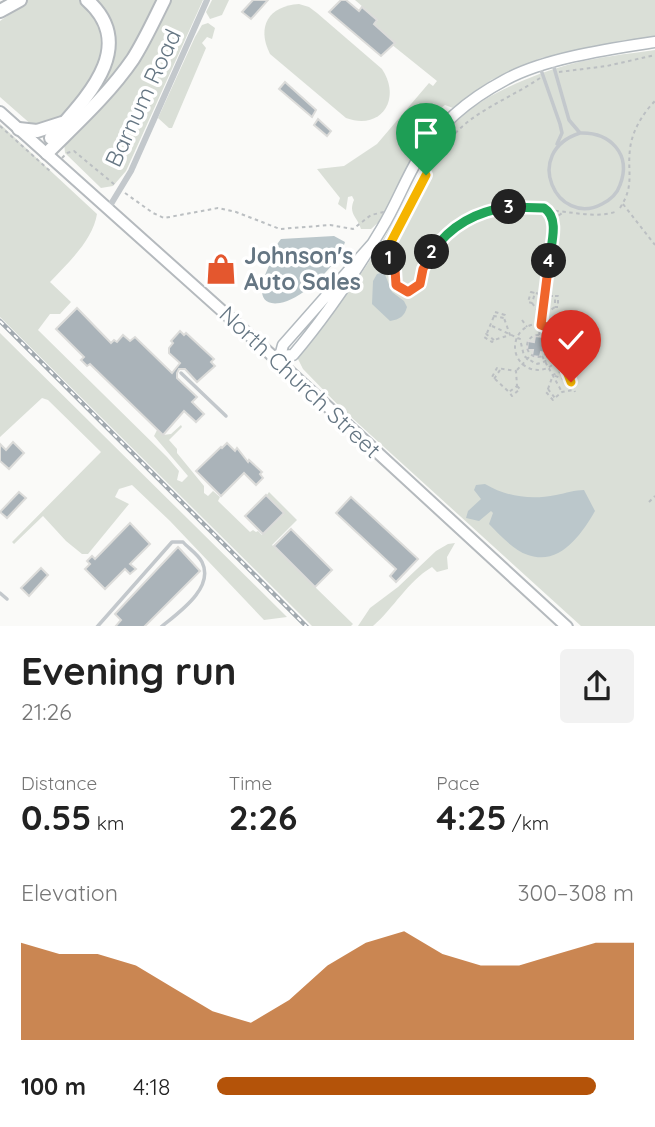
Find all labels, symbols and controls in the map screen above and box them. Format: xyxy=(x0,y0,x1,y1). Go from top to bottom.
street label: Barnum Road xyxy=(98,24,187,171)
pin xyxy=(396,103,456,175)
icon: arrive xyxy=(407,114,445,152)
pin: 3 xyxy=(491,190,526,224)
text: 3 xyxy=(503,194,514,218)
pin: 2 xyxy=(414,234,450,270)
text: 2 xyxy=(426,239,437,263)
pin: 1 xyxy=(372,240,406,276)
place label: Johnson's Auto Sales xyxy=(244,241,361,296)
pin: 4 xyxy=(532,244,566,278)
text: 1 xyxy=(385,245,392,269)
text: 4 xyxy=(543,248,554,272)
shop icon: Johnson's Auto Sales xyxy=(204,252,238,286)
street label: North Church Street xyxy=(214,299,387,464)
pin xyxy=(541,310,601,382)
icon: check xyxy=(552,321,590,359)
text: Evening run xyxy=(21,647,236,695)
button: share xyxy=(560,649,634,723)
text: 21:26 xyxy=(21,697,72,726)
text: Distance xyxy=(21,771,97,795)
text: Time xyxy=(229,771,272,795)
text: Pace xyxy=(436,771,480,795)
text: 0.55 xyxy=(21,795,92,839)
text: 2:26 xyxy=(229,795,297,839)
text: 4:25 xyxy=(436,795,507,839)
text: km xyxy=(92,811,124,835)
text: /km xyxy=(507,811,549,835)
text: Elevation xyxy=(21,878,118,907)
text: 300–308 m xyxy=(517,878,634,907)
text: 100 m xyxy=(21,1072,86,1101)
text: 4:18 xyxy=(133,1072,170,1101)

